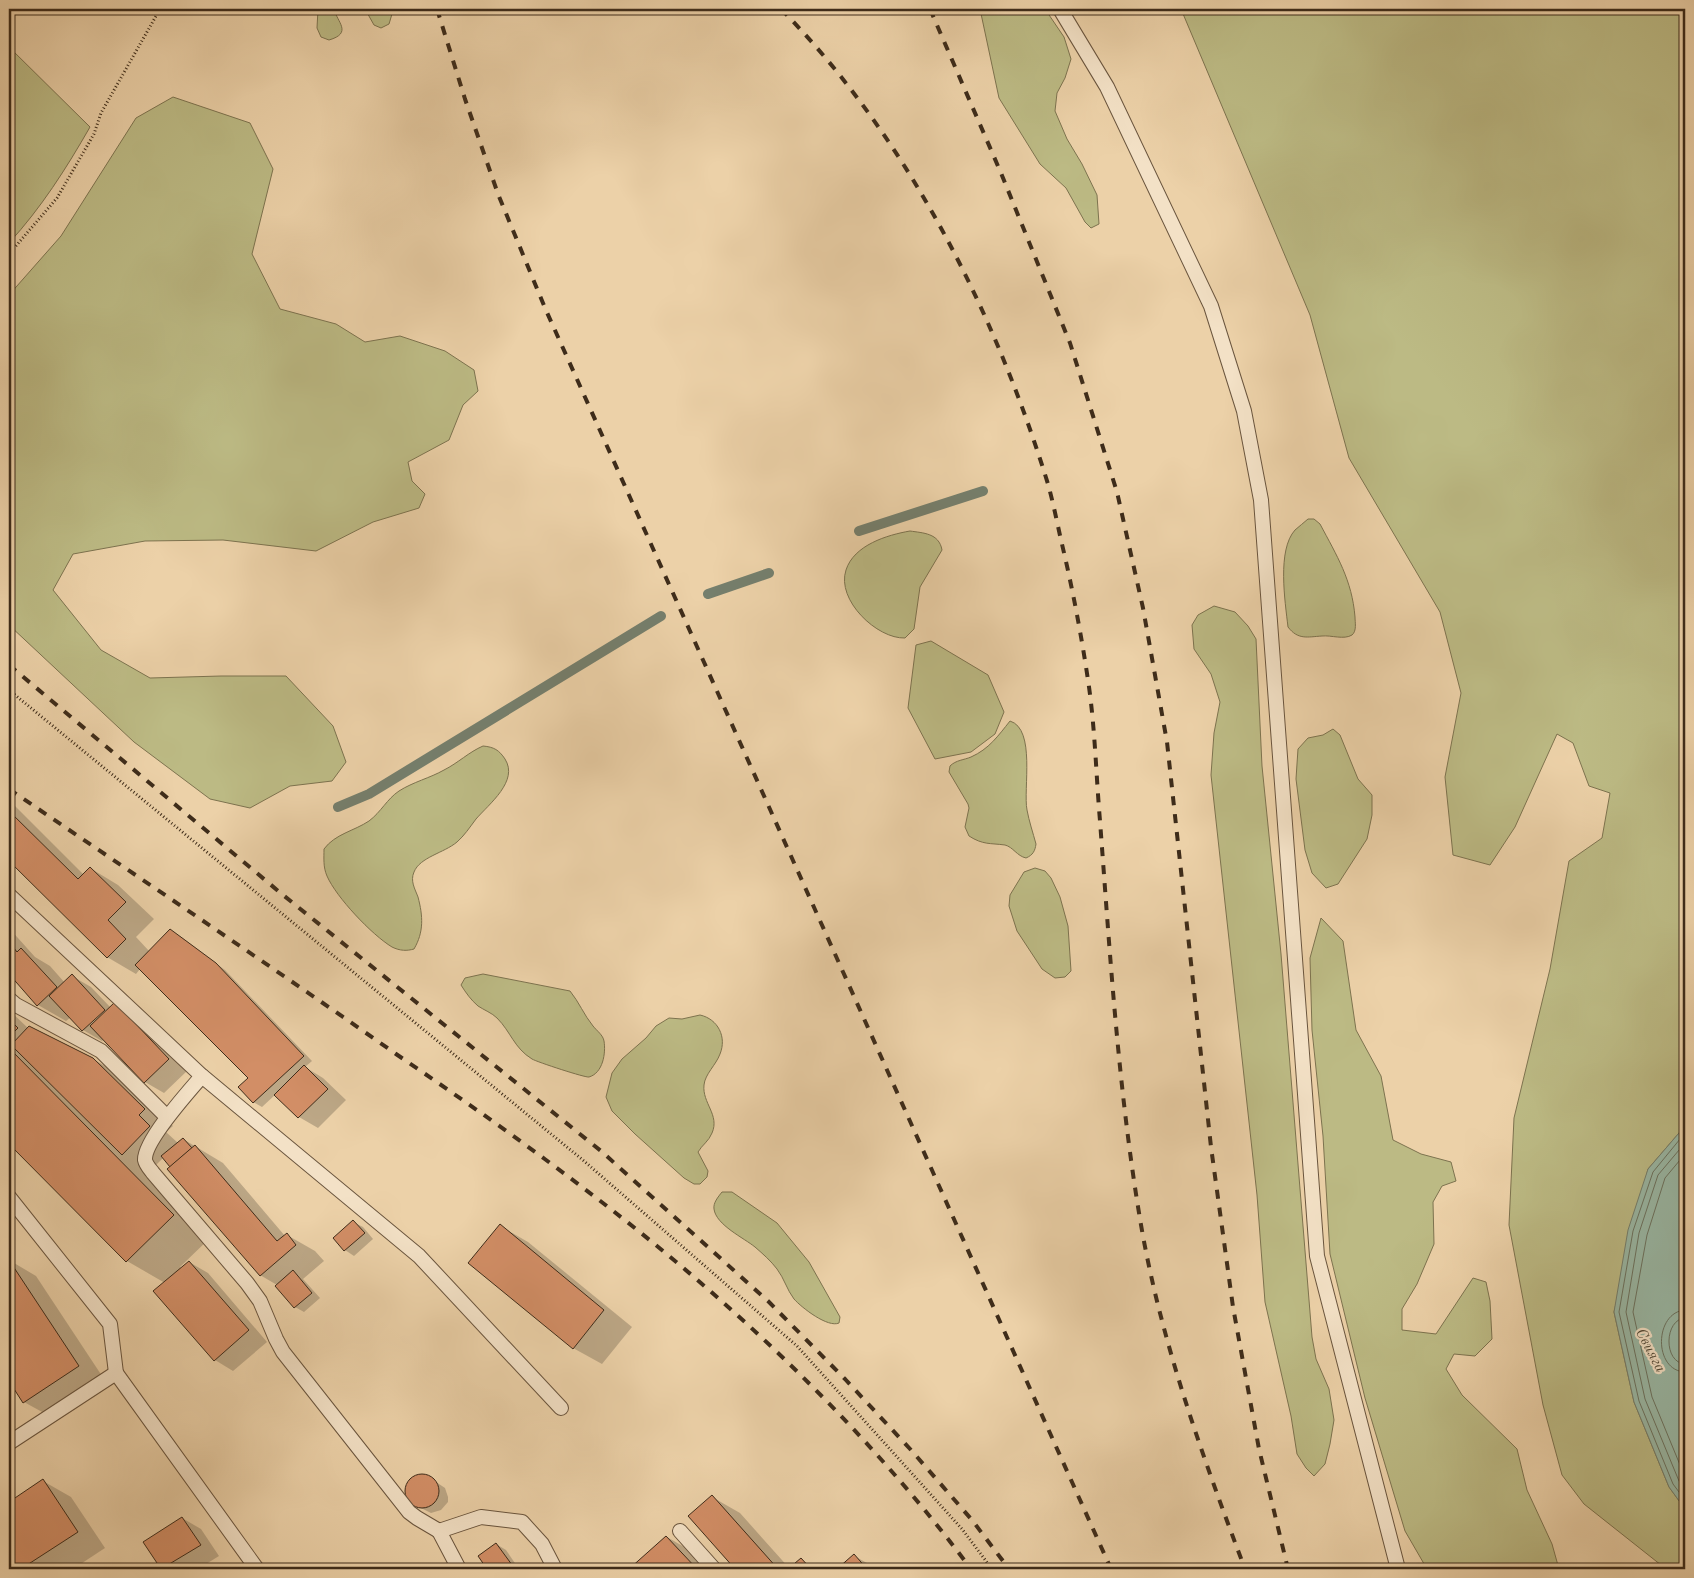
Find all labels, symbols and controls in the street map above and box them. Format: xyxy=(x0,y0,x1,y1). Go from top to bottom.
water label: Свияга xyxy=(1632,1326,1667,1375)

